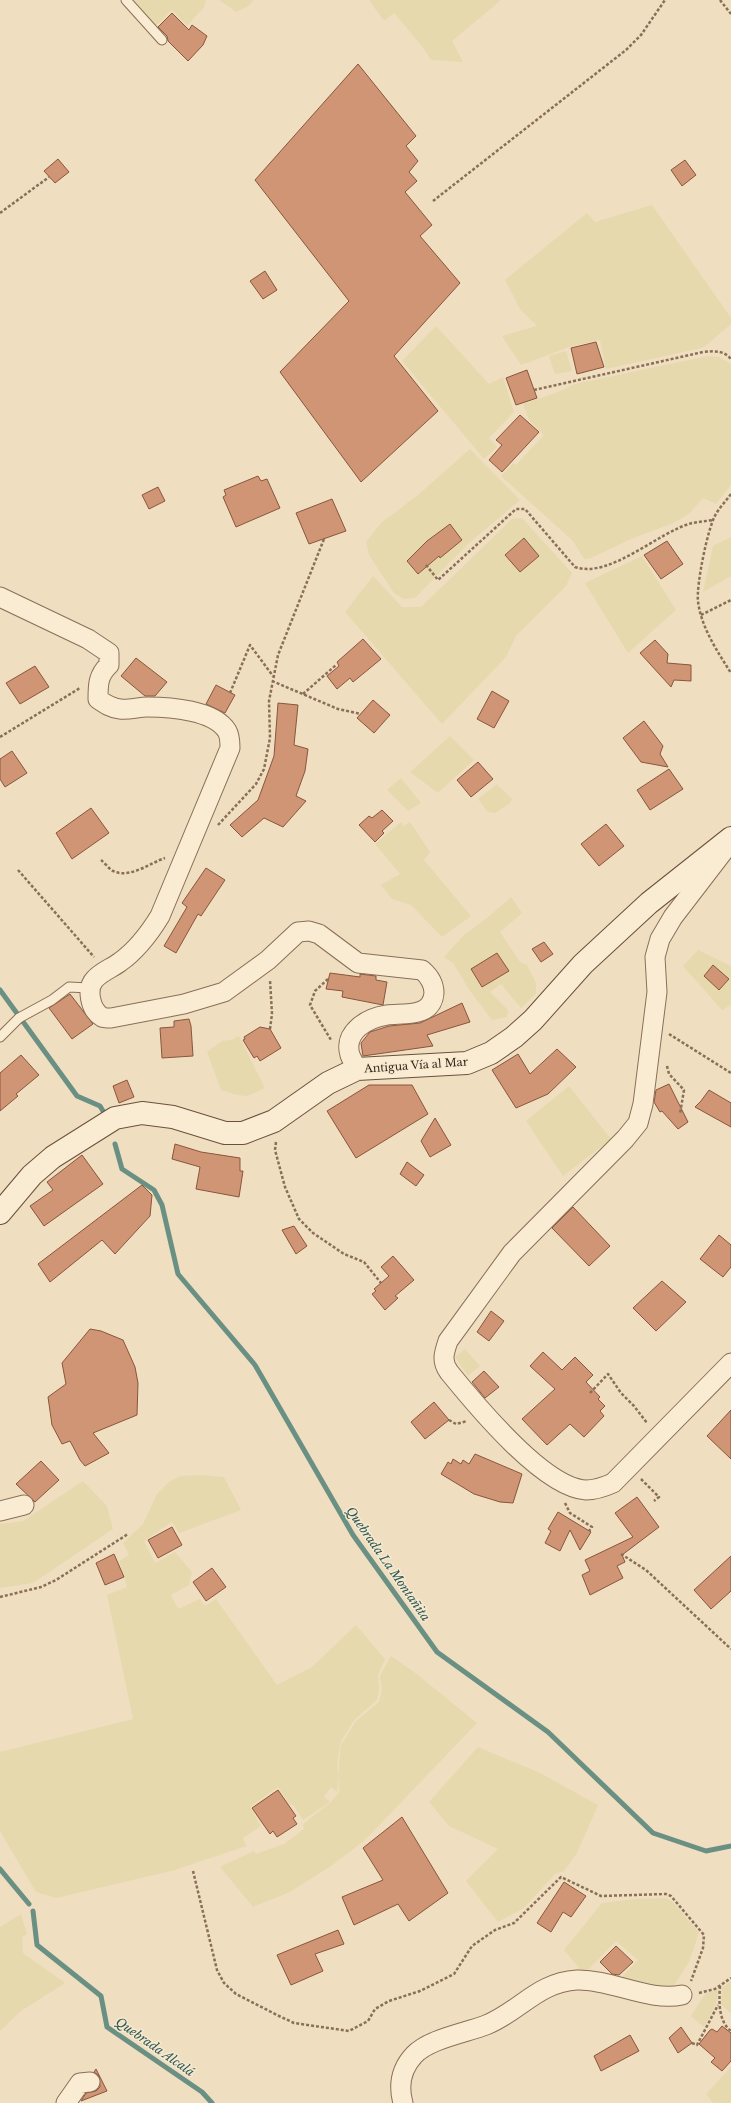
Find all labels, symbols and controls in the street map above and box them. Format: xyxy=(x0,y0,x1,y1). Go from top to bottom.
street label: Antigua Vía al Mar xyxy=(363,1054,469,1076)
water label: Quebrada La Montañita xyxy=(343,1504,434,1624)
water label: Quebrada Alcalá xyxy=(113,2014,198,2079)

